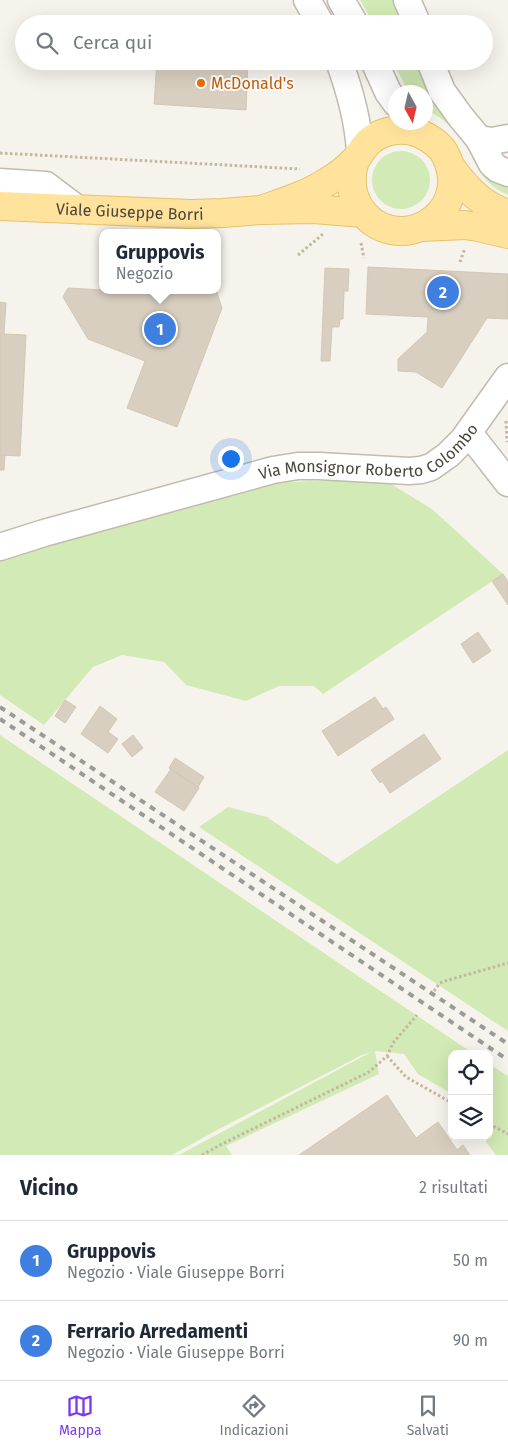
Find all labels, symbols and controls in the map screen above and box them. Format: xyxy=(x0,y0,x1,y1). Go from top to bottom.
search box xyxy=(15,15,493,70)
icon: search xyxy=(33,29,61,57)
text: Cerca qui xyxy=(73,31,152,54)
place label: McDonald's xyxy=(211,74,294,93)
marker: McDonald's xyxy=(195,77,207,89)
north arrow xyxy=(388,85,433,130)
street label: Viale Giuseppe Borri xyxy=(56,199,204,224)
popup xyxy=(99,229,221,294)
text: Gruppovis xyxy=(116,241,204,264)
text: Negozio xyxy=(116,264,173,283)
pin: 2 xyxy=(427,273,459,311)
pin: 1 xyxy=(144,310,176,348)
street label: Via Monsignor Roberto Colombo xyxy=(256,420,481,483)
your location xyxy=(218,446,244,472)
map controls xyxy=(448,1050,493,1140)
button: locate xyxy=(448,1050,493,1095)
button: layers xyxy=(448,1095,493,1140)
text: Vicino xyxy=(20,1175,78,1201)
text: 2 risultati xyxy=(419,1178,488,1197)
text: Gruppovis xyxy=(67,1240,156,1263)
text: 1 xyxy=(32,1251,40,1270)
text: 50 m xyxy=(453,1251,488,1270)
text: Negozio · Viale Giuseppe Borri xyxy=(67,1263,285,1282)
text: Ferrario Arredamenti xyxy=(67,1320,248,1343)
text: 2 xyxy=(32,1331,40,1350)
text: 90 m xyxy=(453,1331,488,1350)
text: Negozio · Viale Giuseppe Borri xyxy=(67,1343,285,1362)
tab: Mappa xyxy=(59,1392,102,1439)
tab: Indicazioni xyxy=(220,1392,289,1439)
tab: Salvati xyxy=(407,1392,449,1439)

